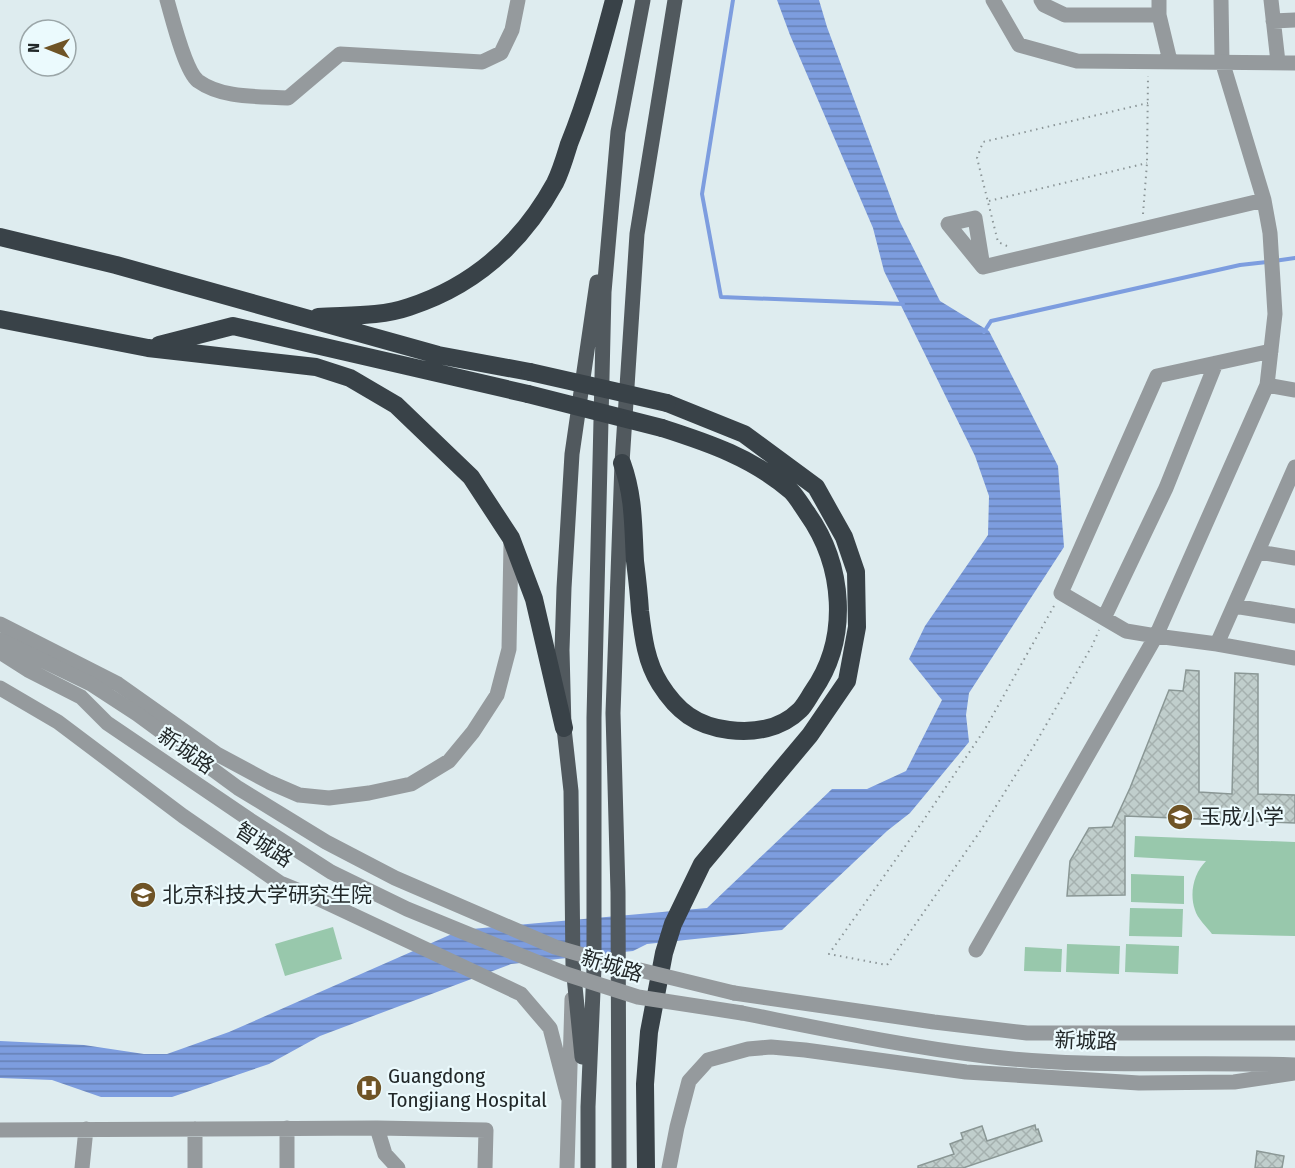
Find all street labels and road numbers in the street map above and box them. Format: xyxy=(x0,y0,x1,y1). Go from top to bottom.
street label: 新城路 xyxy=(153,722,219,780)
street label: 智城路 xyxy=(231,817,297,873)
street label: 新城路 xyxy=(578,944,646,988)
street label: 新城路 xyxy=(1054,1027,1118,1055)

